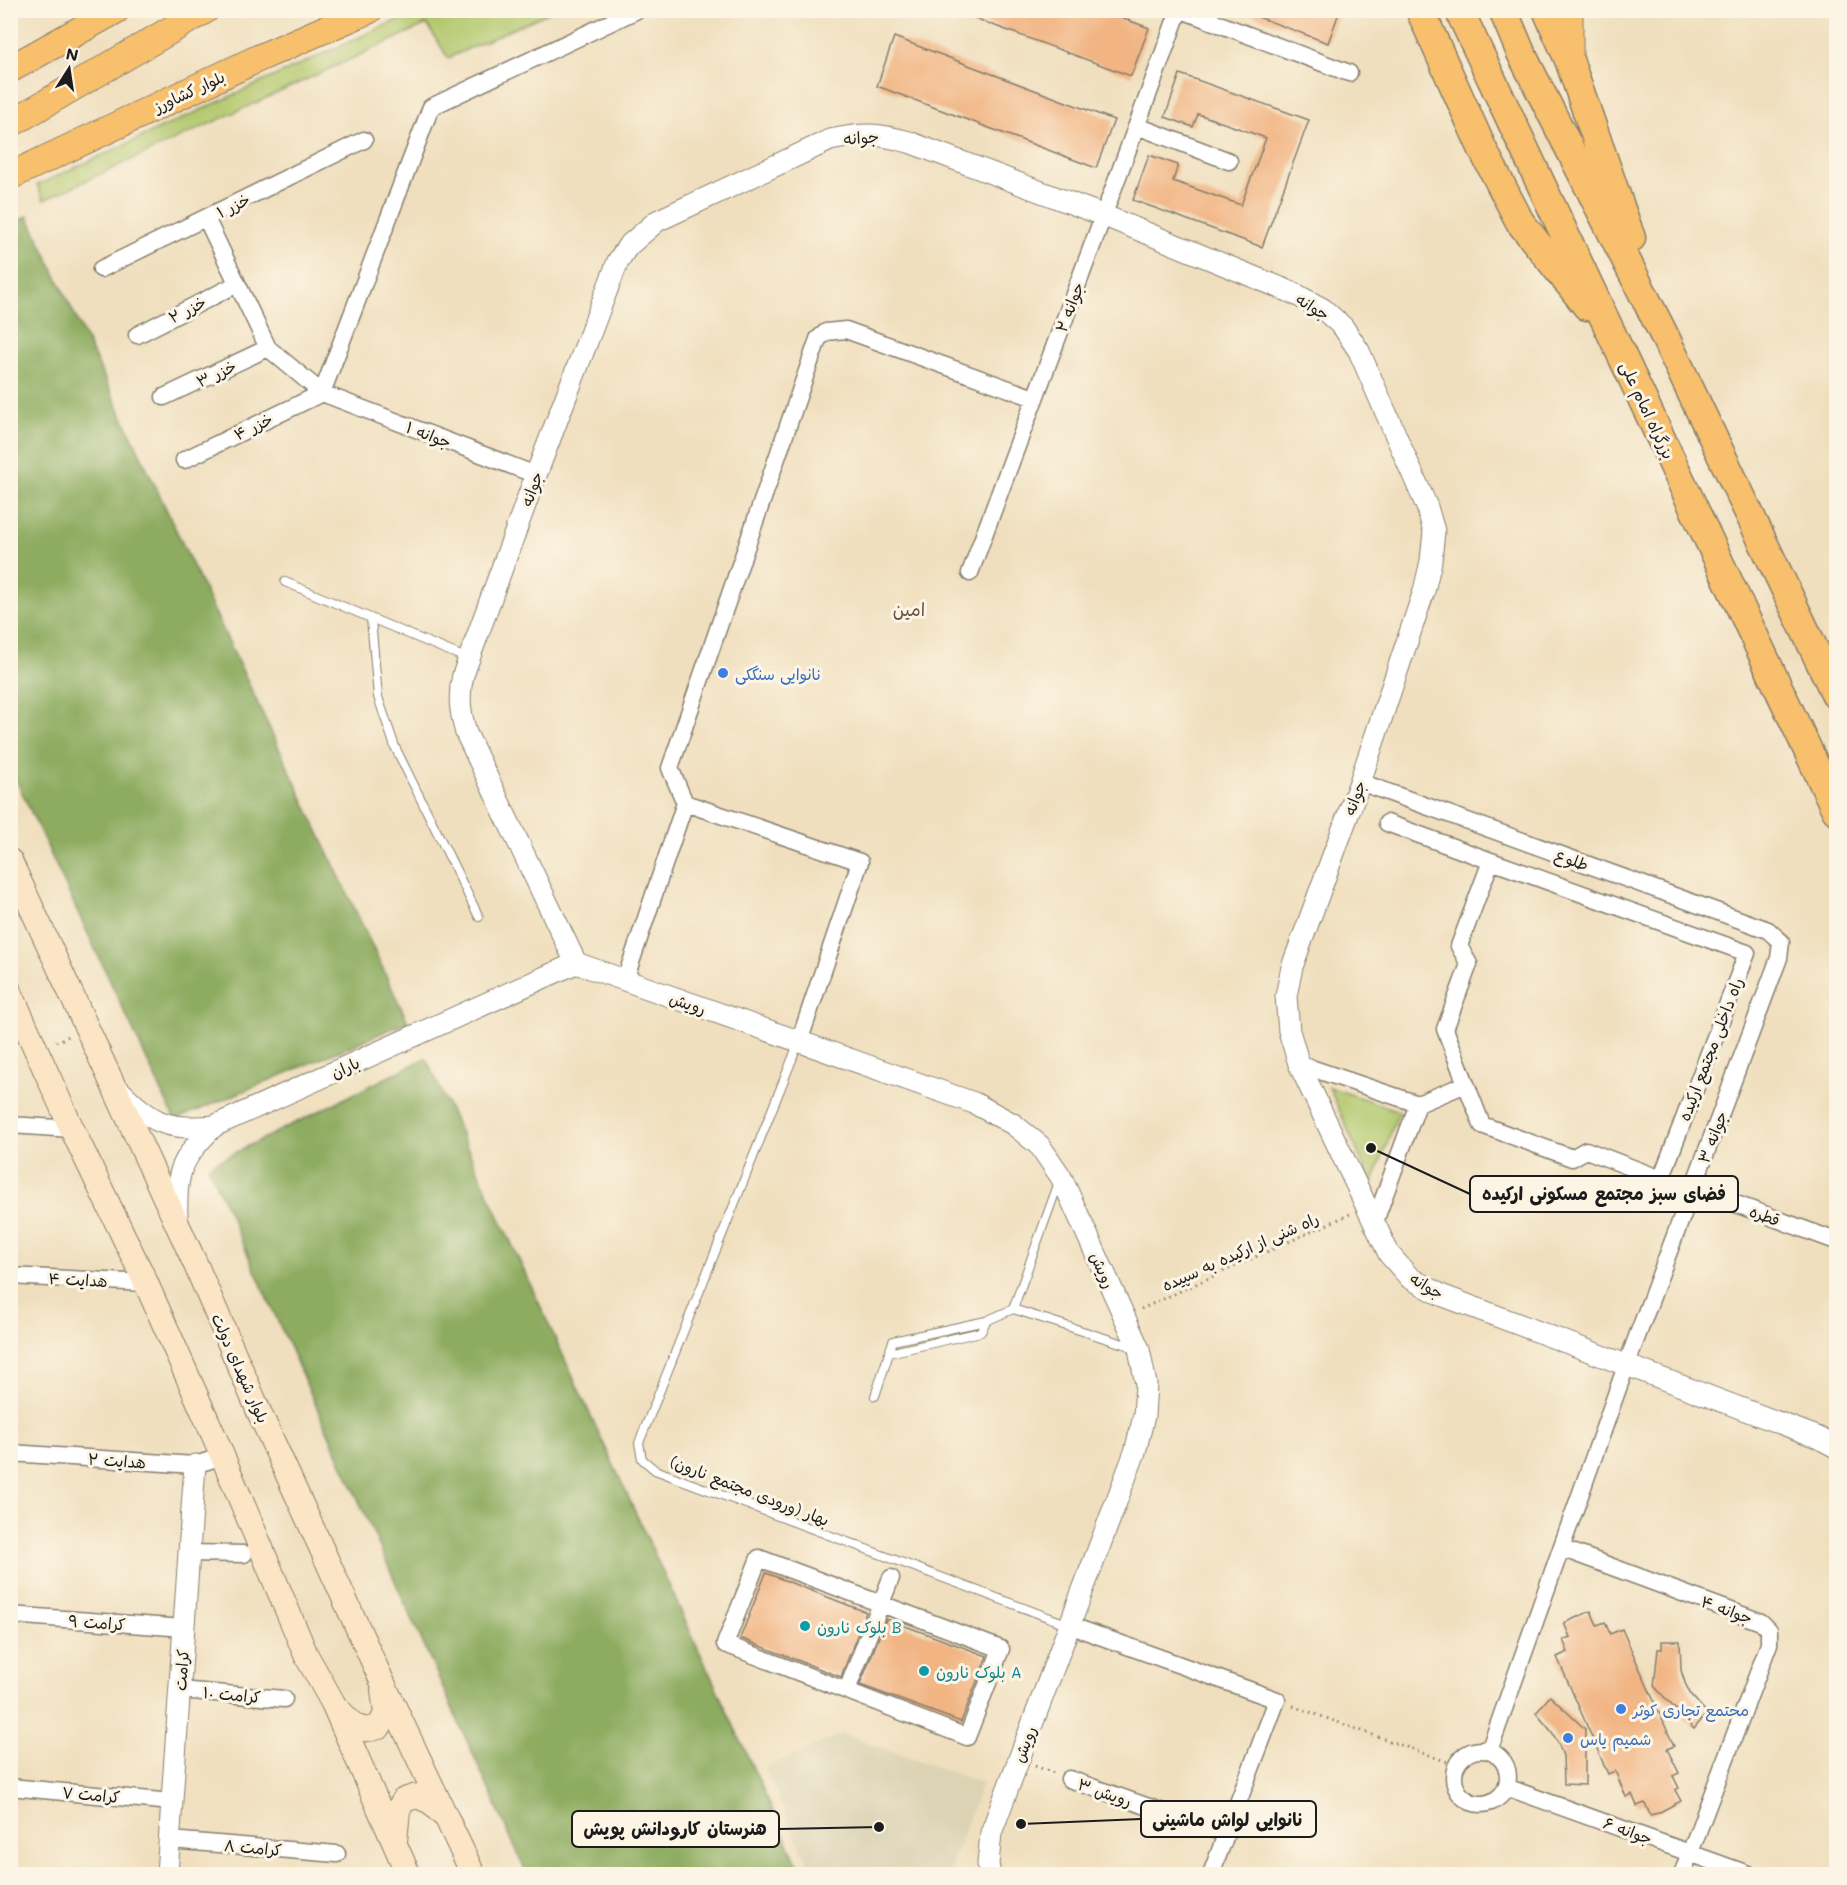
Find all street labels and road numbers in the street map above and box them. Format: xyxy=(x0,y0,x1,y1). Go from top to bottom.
street label: بلوار کشاورز xyxy=(148,65,228,118)
street label: جوانه xyxy=(842,125,880,150)
street label: خزر ۱ xyxy=(213,188,253,222)
street label: جوانه ۲ xyxy=(1050,279,1089,335)
street label: جوانه xyxy=(1292,288,1334,325)
street label: خزر ۲ xyxy=(165,291,209,327)
street label: خزر ۳ xyxy=(193,355,239,391)
street label: بزرگراه امام علی xyxy=(1613,358,1680,463)
street label: خزر ۴ xyxy=(230,408,276,444)
street label: جوانه ۱ xyxy=(403,416,455,453)
street label: جوانه xyxy=(515,469,548,510)
street label: جوانه xyxy=(1338,778,1371,819)
street label: طلوع xyxy=(1552,843,1592,877)
street label: راه داخلی مجتمع ارکیده xyxy=(1673,974,1749,1124)
street label: رویش xyxy=(667,987,709,1019)
street label: باران xyxy=(327,1051,363,1083)
street label: جوانه ۳ xyxy=(1692,1108,1732,1166)
street label: قطره xyxy=(1747,1200,1783,1230)
street label: راه شنی از ارکیده به سپیده xyxy=(1158,1207,1322,1296)
street label: رویش xyxy=(1086,1249,1120,1291)
street label: هدایت ۴ xyxy=(48,1267,108,1291)
street label: جوانه xyxy=(1406,1267,1448,1304)
street label: بلوار شهدای دولت xyxy=(207,1310,275,1426)
street label: هدایت ۲ xyxy=(87,1447,147,1473)
street label: بهار (ورودی مجتمع نارون) xyxy=(667,1450,833,1532)
street label: جوانه ۴ xyxy=(1698,1590,1756,1629)
street label: کرامت ۹ xyxy=(68,1610,126,1634)
street label: کرامت xyxy=(169,1648,193,1692)
street label: کرامت ۱۰ xyxy=(202,1681,262,1707)
street label: رویش xyxy=(1007,1723,1041,1765)
street label: رویش ۳ xyxy=(1075,1773,1135,1811)
street label: کرامت ۷ xyxy=(61,1781,121,1807)
street label: جوانه ۶ xyxy=(1600,1811,1655,1849)
street label: کرامت ۸ xyxy=(223,1834,283,1860)

